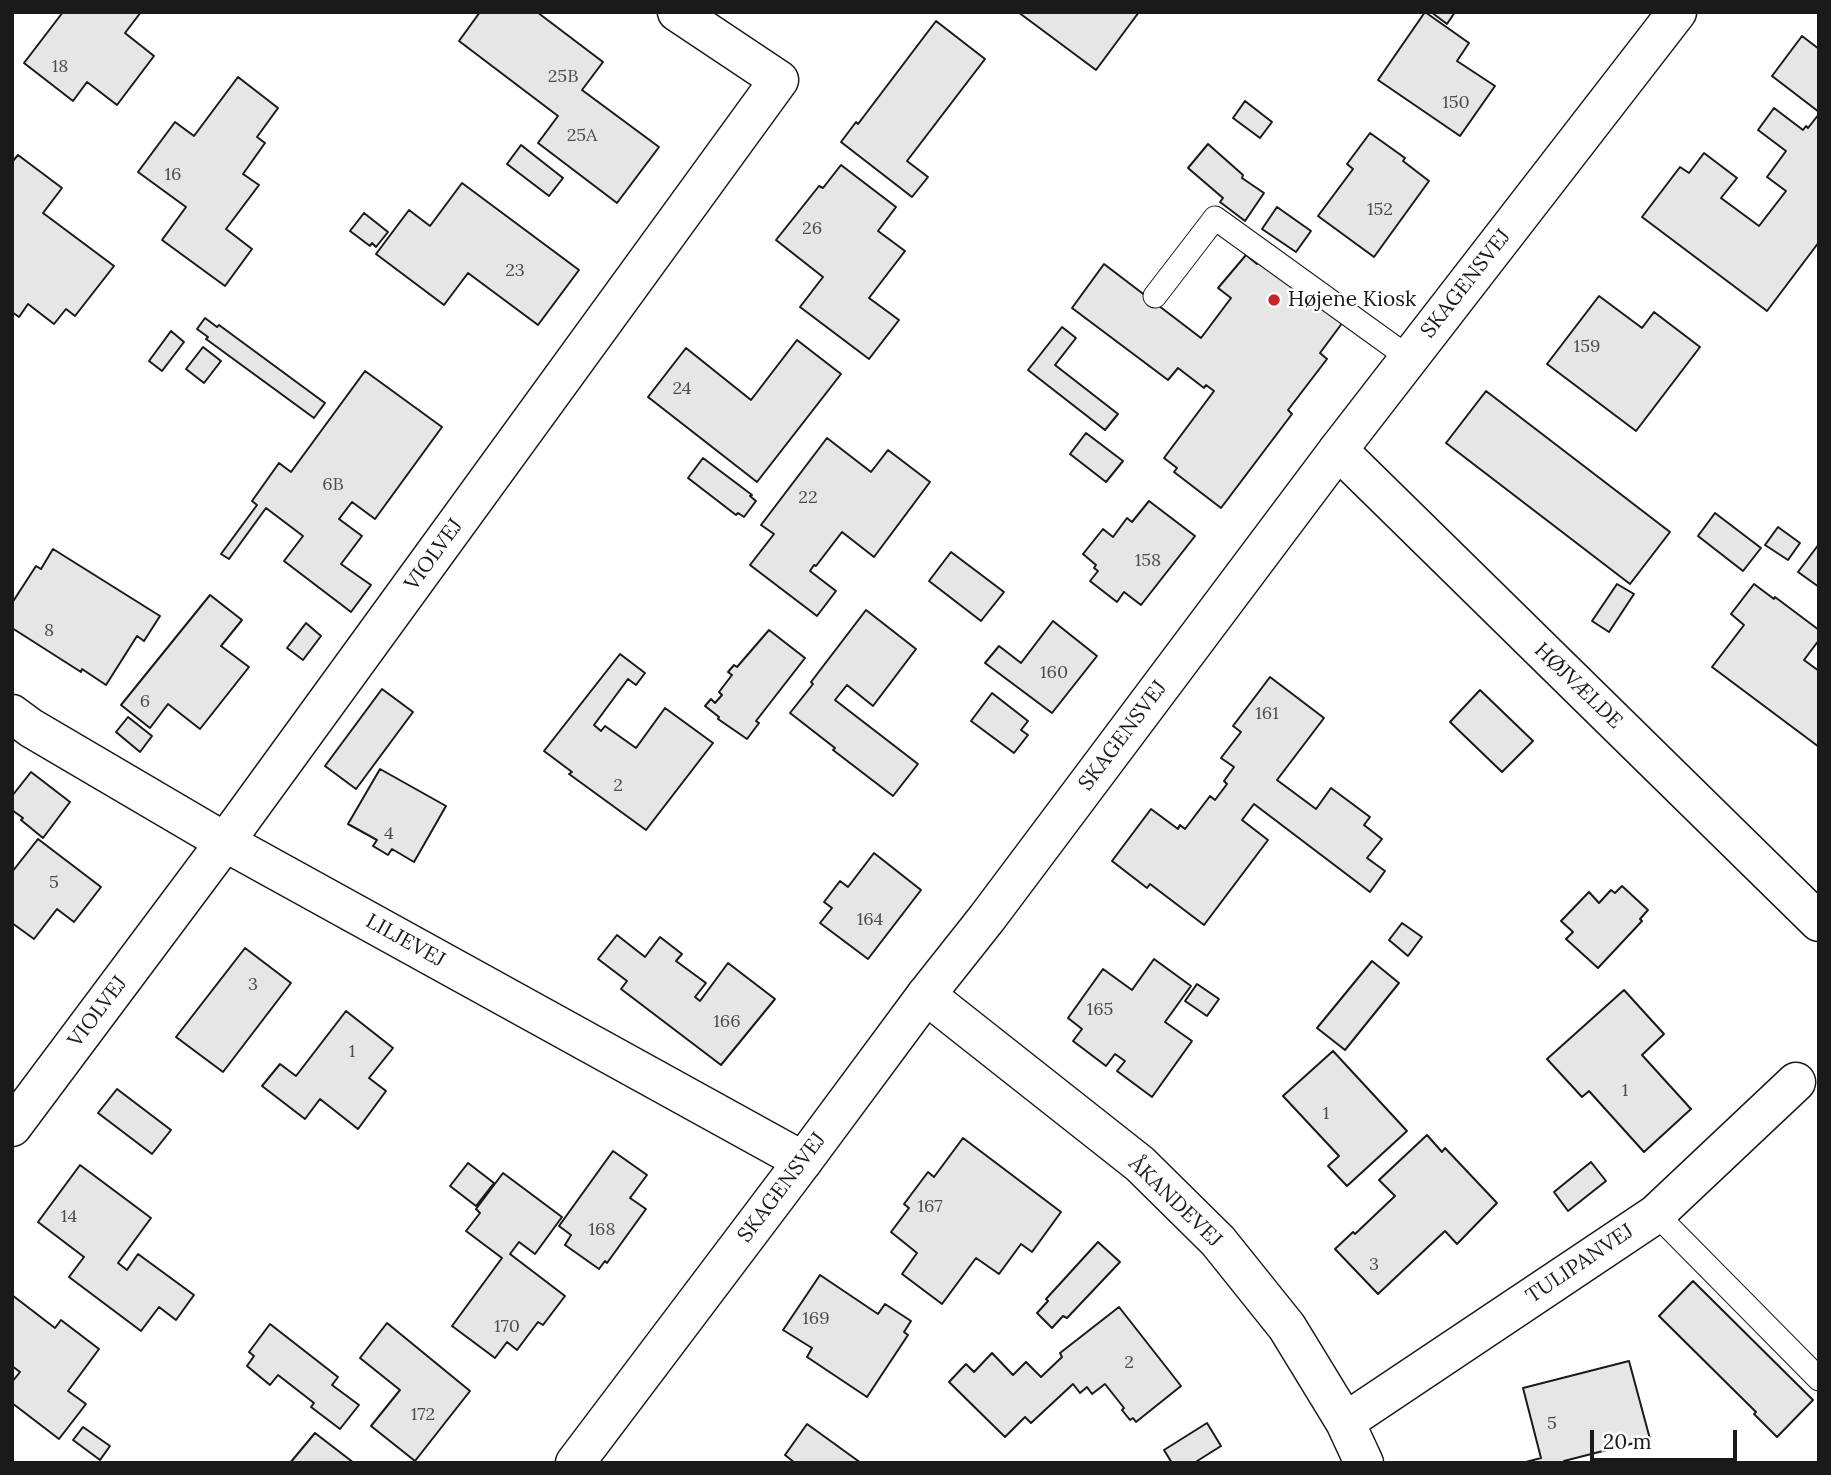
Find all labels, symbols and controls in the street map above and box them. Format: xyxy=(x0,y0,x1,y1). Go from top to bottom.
house number: 18 xyxy=(52,56,68,78)
house number: 25B xyxy=(548,66,578,88)
house number: 150 xyxy=(1442,92,1470,114)
house number: 25A xyxy=(567,125,597,147)
house number: 16 xyxy=(165,164,181,186)
house number: 152 xyxy=(1367,199,1393,221)
house number: 26 xyxy=(802,218,822,240)
street label: SKAGENSVEJ xyxy=(1416,225,1516,343)
house number: 23 xyxy=(505,260,525,282)
place label: Højene Kiosk xyxy=(1288,287,1416,313)
marker: Højene Kiosk xyxy=(1266,292,1282,308)
house number: 159 xyxy=(1574,336,1600,358)
house number: 24 xyxy=(672,378,692,400)
house number: 6B xyxy=(322,474,344,496)
house number: 22 xyxy=(798,487,818,509)
street label: VIOLVEJ xyxy=(400,514,468,596)
house number: 158 xyxy=(1135,550,1161,572)
house number: 8 xyxy=(44,620,54,642)
street label: HØJVÆLDE xyxy=(1529,638,1627,734)
house number: 160 xyxy=(1040,662,1068,684)
street label: SKAGENSVEJ xyxy=(1074,676,1172,796)
house number: 6 xyxy=(140,691,150,713)
house number: 161 xyxy=(1255,703,1279,725)
house number: 2 xyxy=(613,775,623,797)
house number: 4 xyxy=(384,823,394,845)
house number: 5 xyxy=(49,872,59,894)
street label: LILJEVEJ xyxy=(361,909,449,973)
house number: 164 xyxy=(857,909,883,931)
street label: VIOLVEJ xyxy=(63,972,133,1052)
house number: 3 xyxy=(248,974,258,996)
house number: 165 xyxy=(1087,999,1113,1021)
house number: 166 xyxy=(713,1011,741,1033)
house number: 1 xyxy=(349,1041,355,1063)
house number: 1 xyxy=(1622,1080,1628,1102)
house number: 1 xyxy=(1323,1103,1329,1125)
street label: SKAGENSVEJ xyxy=(733,1128,831,1248)
street label: ÅKANDEVEJ xyxy=(1123,1151,1227,1253)
house number: 167 xyxy=(917,1196,943,1218)
house number: 14 xyxy=(61,1206,77,1228)
house number: 168 xyxy=(588,1219,616,1241)
street label: TULIPANVEJ xyxy=(1521,1219,1639,1309)
house number: 3 xyxy=(1369,1254,1379,1276)
house number: 169 xyxy=(802,1308,830,1330)
house number: 170 xyxy=(494,1316,520,1338)
house number: 2 xyxy=(1124,1352,1134,1374)
house number: 172 xyxy=(411,1404,435,1426)
house number: 5 xyxy=(1547,1413,1557,1435)
scale bar xyxy=(1593,1416,1740,1460)
text: 20 m xyxy=(1603,1428,1652,1455)

